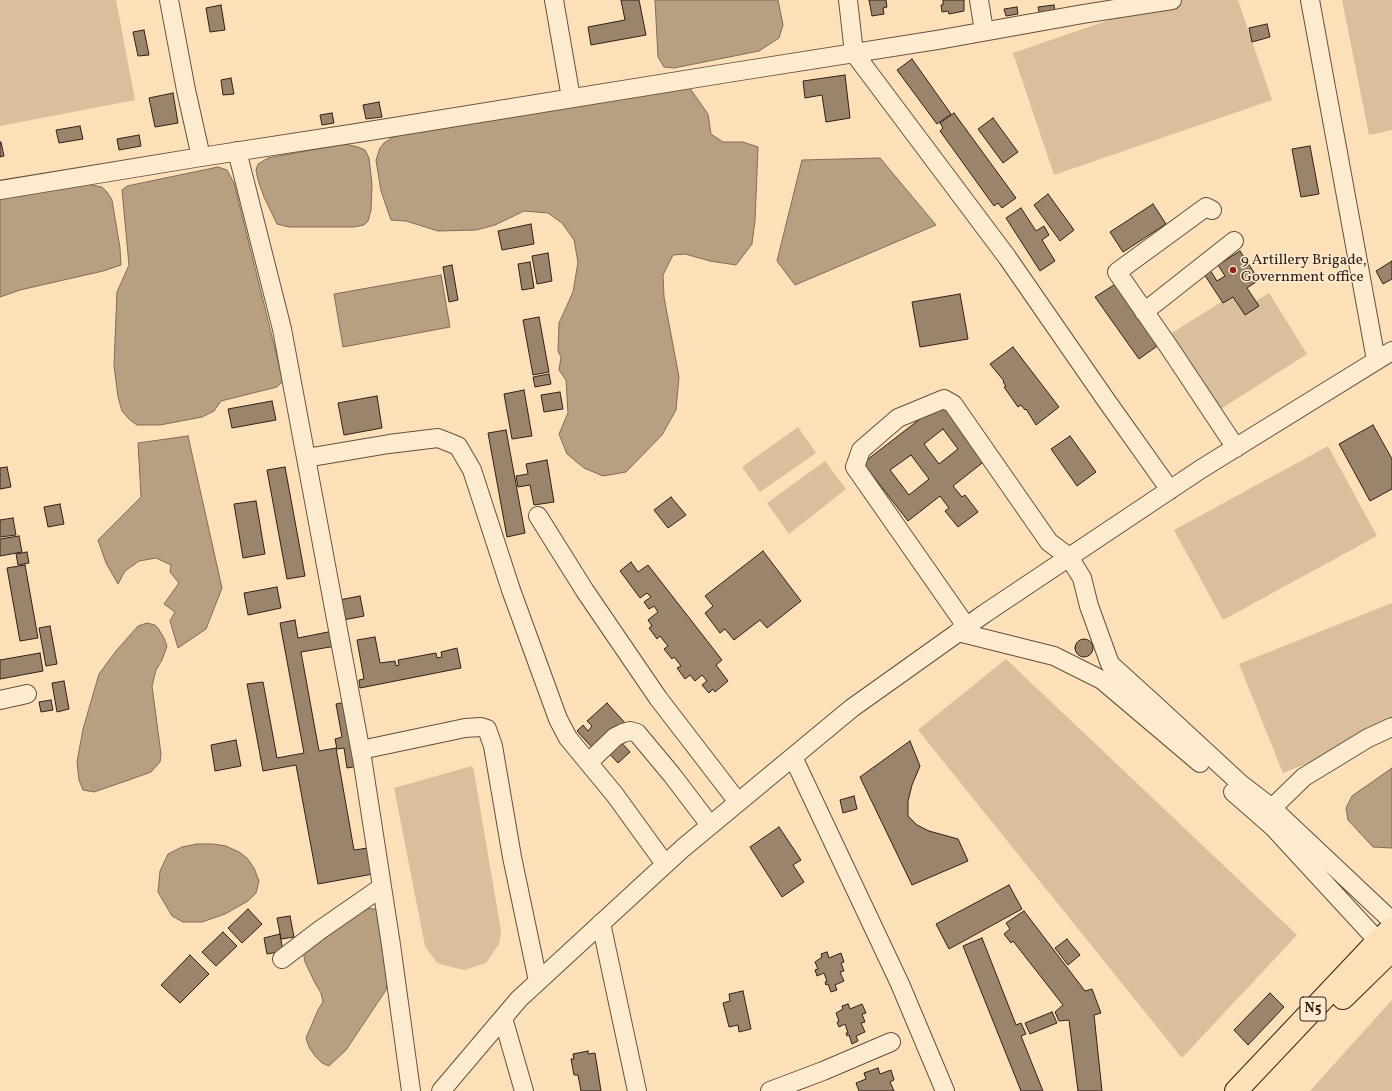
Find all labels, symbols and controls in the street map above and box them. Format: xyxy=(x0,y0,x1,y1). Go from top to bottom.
place label: 9 Artillery Brigade, Government office xyxy=(1241,252,1367,287)
marker: 9 Artillery Brigade, Government office xyxy=(1228,265,1238,275)
road number: N5 xyxy=(1300,997,1326,1021)

